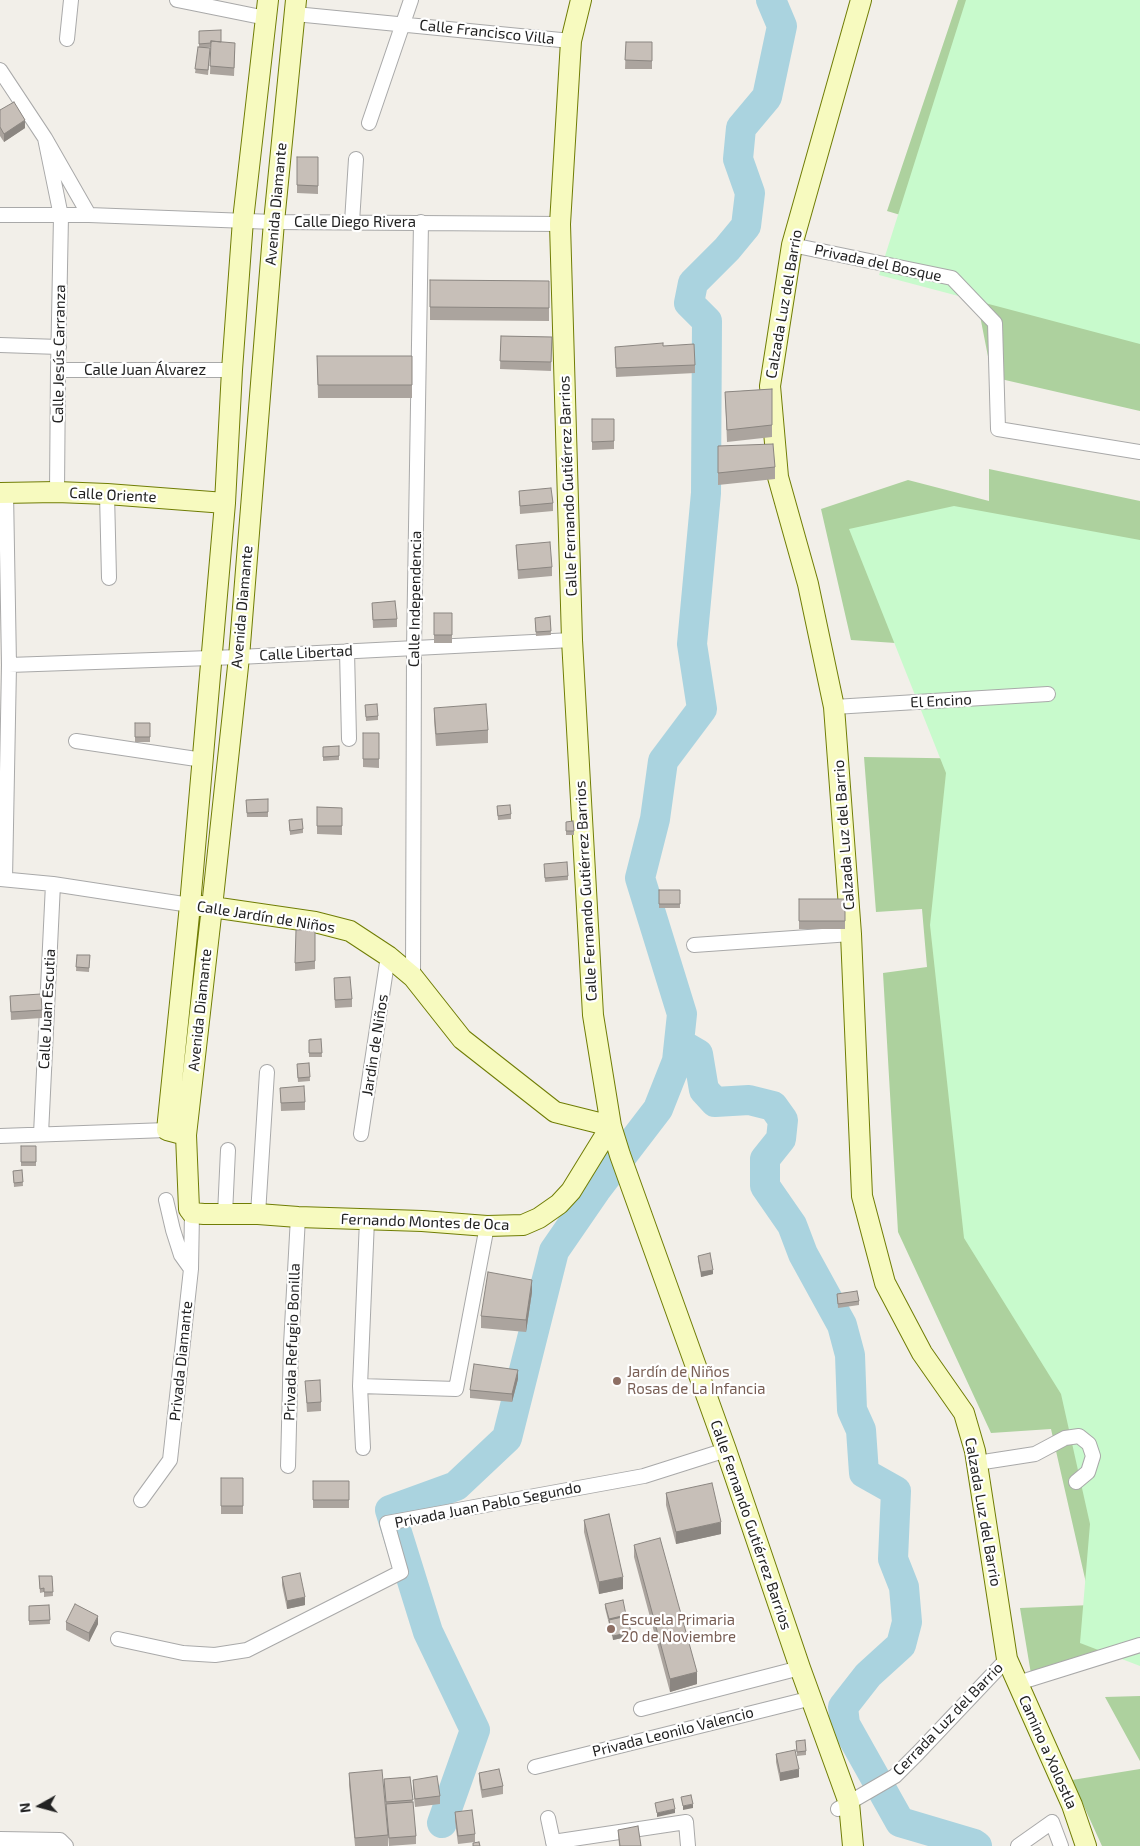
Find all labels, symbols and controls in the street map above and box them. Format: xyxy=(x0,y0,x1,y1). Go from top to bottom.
street label: Calle Francisco Villa xyxy=(419,16,555,48)
street label: Avenida Diamante xyxy=(262,142,290,266)
street label: Calle Diego Rivera xyxy=(294,213,416,231)
street label: Calzada Luz del Barrio xyxy=(762,228,806,380)
street label: Privada del Bosque xyxy=(813,241,943,285)
street label: Calle Jesús Carranza xyxy=(49,284,69,424)
street label: Calle Juan Álvarez xyxy=(84,361,206,379)
street label: Calle Fernando Gutiérrez Barrios xyxy=(555,375,581,597)
street label: Calle Oriente xyxy=(69,484,157,506)
street label: Calle Independencia xyxy=(405,531,425,667)
street label: Avenida Diamante xyxy=(228,545,256,669)
street label: Calle Libertad xyxy=(259,642,353,664)
street label: El Encino xyxy=(910,690,972,712)
street label: Calzada Luz del Barrio xyxy=(830,759,858,911)
street label: Calle Fernando Gutiérrez Barrios xyxy=(571,780,601,1002)
street label: Calle Jardín de Niños xyxy=(196,897,336,937)
street label: Calle Juan Escutia xyxy=(35,948,59,1070)
street label: Avenida Diamante xyxy=(185,948,215,1072)
street label: Jardin de Niños xyxy=(358,993,392,1097)
street label: Fernando Montes de Oca xyxy=(340,1210,510,1234)
street label: Privada Refugio Bonilla xyxy=(280,1263,304,1421)
street label: Privada Diamante xyxy=(166,1300,196,1422)
place label: Jardín de Niños Rosas de La Infancia xyxy=(627,1363,765,1398)
marker: Jardín de Niños Rosas de La Infancia xyxy=(611,1375,623,1387)
street label: Calle Fernando Gutiérrez Barrios xyxy=(707,1418,795,1632)
street label: Calzada Luz del Barrio xyxy=(961,1436,1005,1588)
street label: Privada Juan Pablo Segundo xyxy=(393,1478,583,1532)
place label: Escuela Primaria 20 de Noviembre xyxy=(621,1611,736,1646)
marker: Escuela Primaria 20 de Noviembre xyxy=(605,1623,617,1635)
street label: Cerrada Luz del Barrio xyxy=(889,1659,1007,1779)
street label: Camino a Xolostla xyxy=(1015,1692,1081,1812)
street label: Privada Leonilo Valencio xyxy=(590,1703,756,1761)
north arrow xyxy=(15,1781,65,1831)
text: N xyxy=(16,1802,34,1814)

